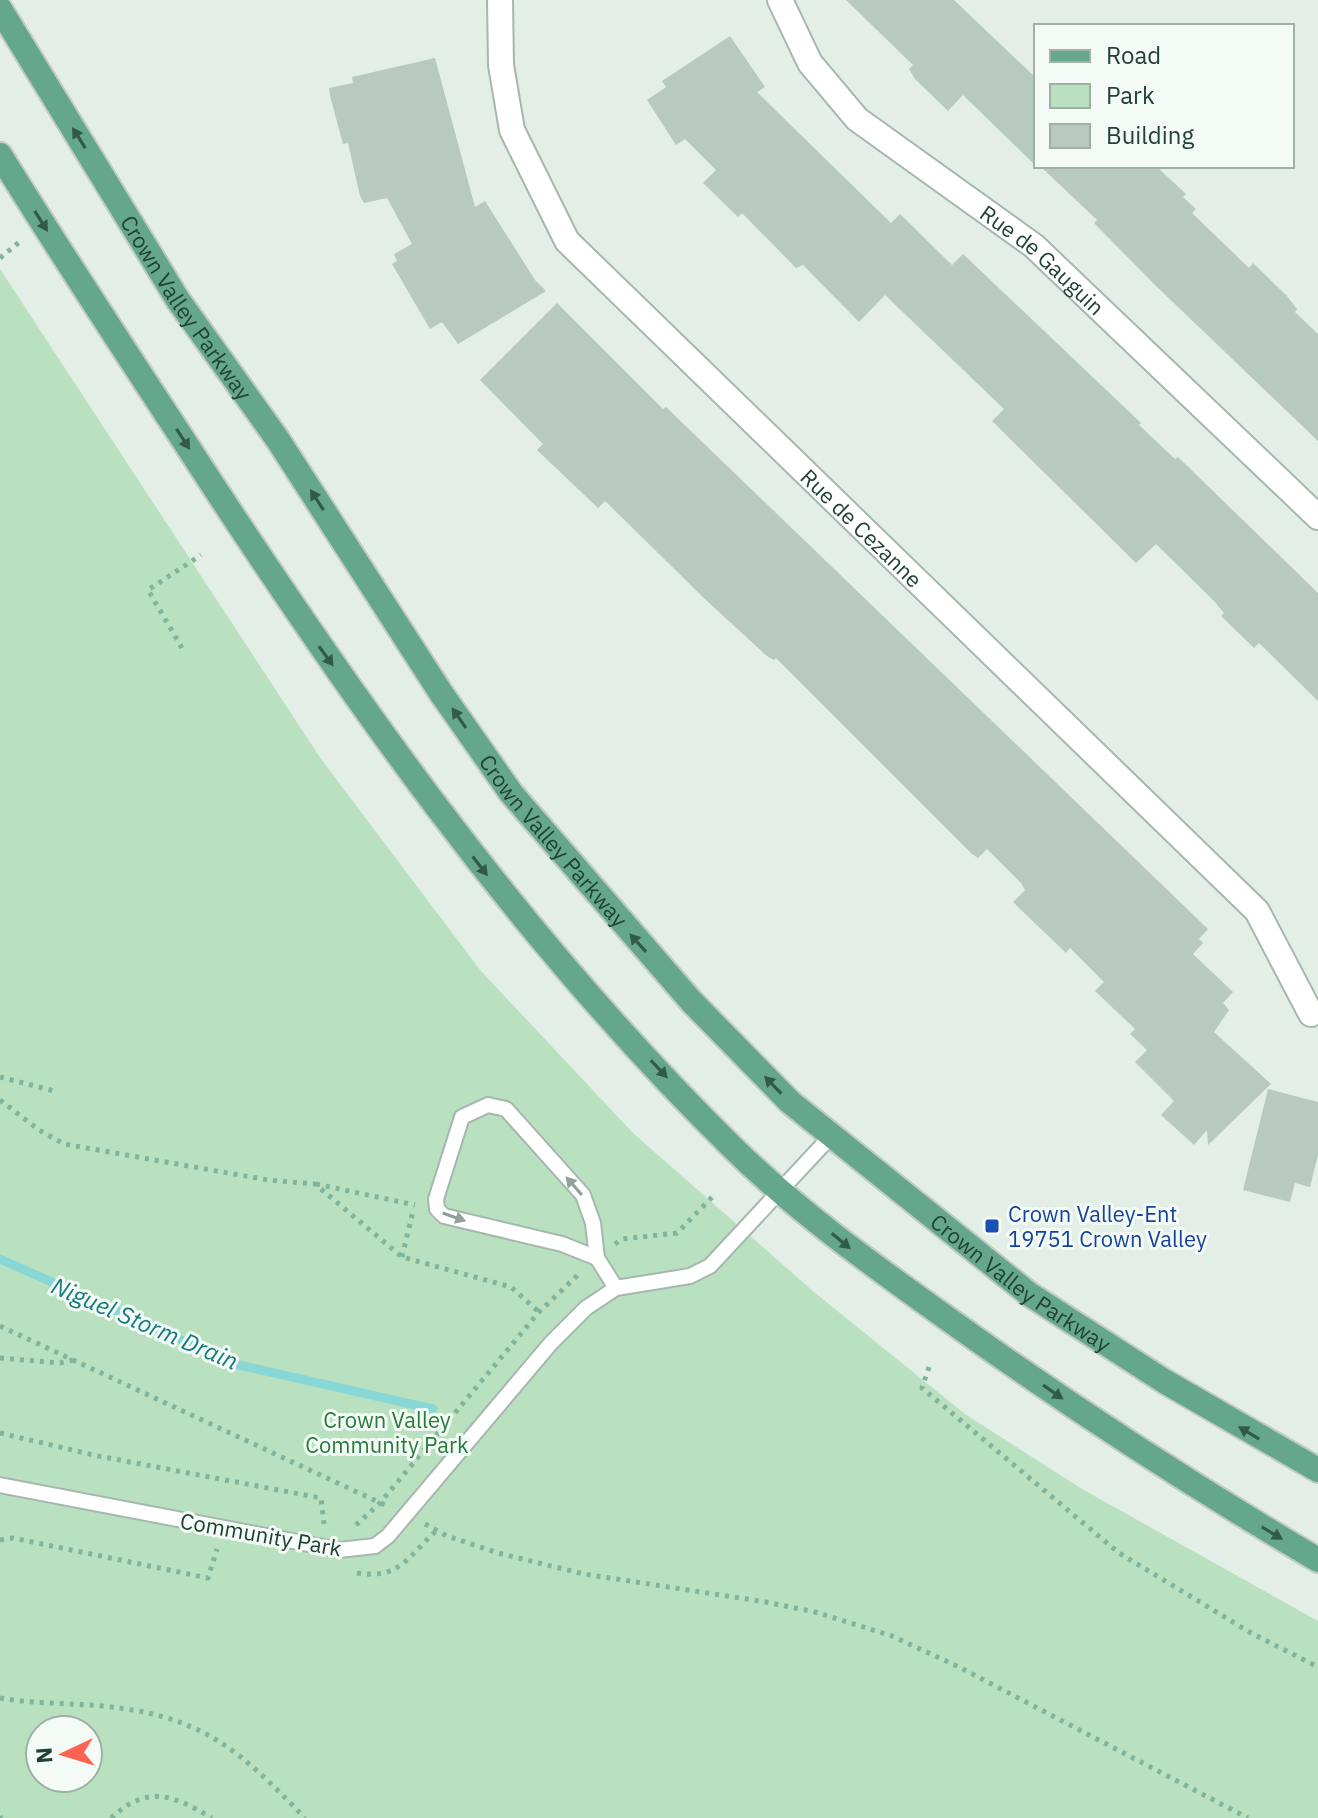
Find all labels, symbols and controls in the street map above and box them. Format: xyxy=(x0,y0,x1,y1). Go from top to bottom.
legend xyxy=(1034,24,1294,168)
text: Road xyxy=(1106,39,1161,71)
text: Park xyxy=(1106,79,1155,111)
text: Building xyxy=(1106,119,1194,151)
one-way arrow xyxy=(72,127,86,149)
street label: Rue de Gauguin xyxy=(975,198,1111,321)
street label: Crown Valley Parkway xyxy=(115,209,259,406)
one-way arrow xyxy=(34,210,48,232)
one-way arrow xyxy=(175,429,190,450)
street label: Rue de Cezanne xyxy=(795,462,929,593)
one-way arrow xyxy=(310,490,325,511)
one-way arrow xyxy=(318,645,334,667)
one-way arrow xyxy=(452,708,467,729)
street label: Crown Valley Parkway xyxy=(474,748,635,933)
one-way arrow xyxy=(472,856,488,876)
one-way arrow xyxy=(630,934,648,953)
one-way arrow xyxy=(650,1060,668,1079)
one-way arrow xyxy=(764,1076,783,1095)
one-way arrow xyxy=(566,1176,583,1196)
place label: Crown Valley-Ent 19751 Crown Valley xyxy=(1008,1199,1207,1253)
street label: Crown Valley Parkway xyxy=(925,1206,1117,1358)
one-way arrow xyxy=(442,1211,466,1223)
marker: Crown Valley-Ent 19751 Crown Valley xyxy=(983,1217,1001,1235)
one-way arrow xyxy=(831,1232,851,1249)
water label: Niguel Storm Drain xyxy=(47,1269,243,1377)
one-way arrow xyxy=(1042,1384,1063,1399)
park label: Crown Valley Community Park xyxy=(305,1405,469,1459)
one-way arrow xyxy=(1238,1426,1260,1440)
street label: Community Park xyxy=(178,1506,344,1563)
one-way arrow xyxy=(1261,1526,1283,1540)
north arrow xyxy=(24,1714,104,1794)
text: N xyxy=(29,1746,59,1764)

